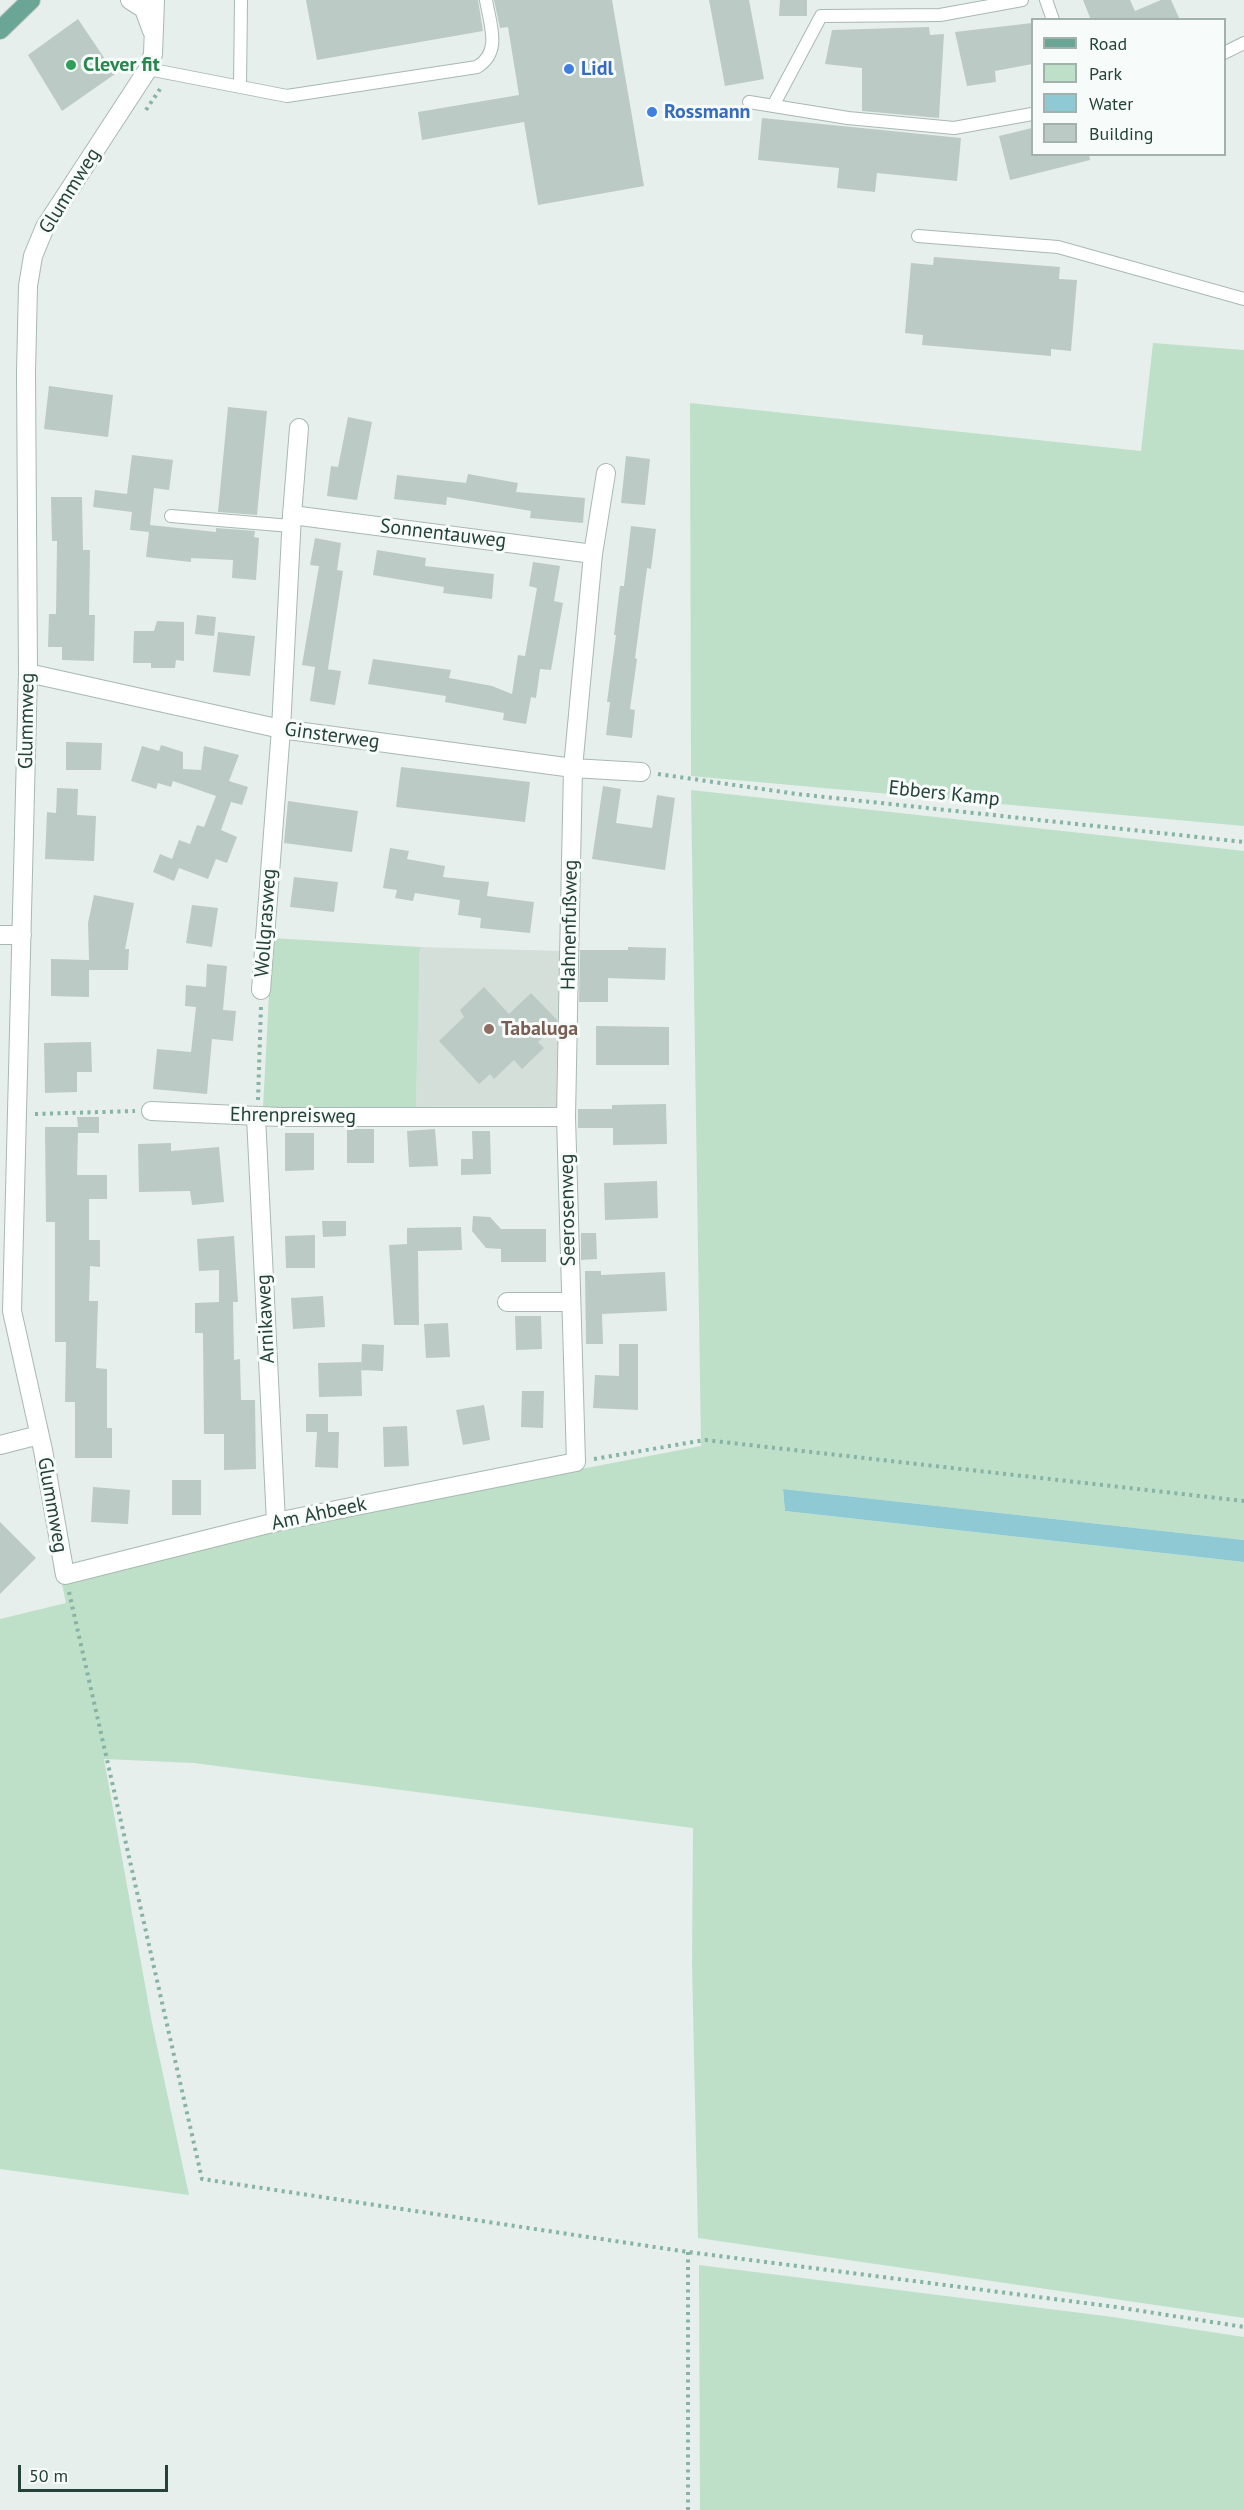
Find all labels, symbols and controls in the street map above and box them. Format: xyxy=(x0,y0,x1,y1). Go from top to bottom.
legend xyxy=(1031,18,1226,156)
text: Road xyxy=(1089,32,1127,55)
place label: Clever fit xyxy=(83,53,160,77)
place label: Lidl xyxy=(581,57,613,81)
marker: Clever fit xyxy=(64,58,78,72)
marker: Lidl xyxy=(562,62,576,76)
text: Park xyxy=(1089,62,1122,85)
text: Water xyxy=(1089,92,1133,115)
place label: Rossmann xyxy=(664,100,751,124)
marker: Rossmann xyxy=(645,105,659,119)
text: Building xyxy=(1089,122,1153,145)
street label: Glummweg xyxy=(34,144,106,238)
street label: Sonnentauweg xyxy=(379,514,507,554)
street label: Glummweg xyxy=(14,673,40,769)
street label: Ginsterweg xyxy=(283,717,381,755)
street label: Ebbers Kamp xyxy=(887,776,1001,812)
street label: Hahnenfußweg xyxy=(557,860,583,990)
street label: Wollgrasweg xyxy=(250,868,282,978)
place label: Tabaluga xyxy=(501,1017,578,1041)
marker: Tabaluga xyxy=(482,1022,496,1036)
street label: Ehrenpreisweg xyxy=(230,1103,356,1129)
street label: Seerosenweg xyxy=(555,1153,581,1267)
street label: Arnikaweg xyxy=(252,1274,280,1364)
street label: Glummweg xyxy=(32,1455,72,1555)
street label: Am Ahbeek xyxy=(269,1492,369,1536)
scale bar xyxy=(21,2453,171,2491)
text: 50 m xyxy=(29,2464,68,2487)

